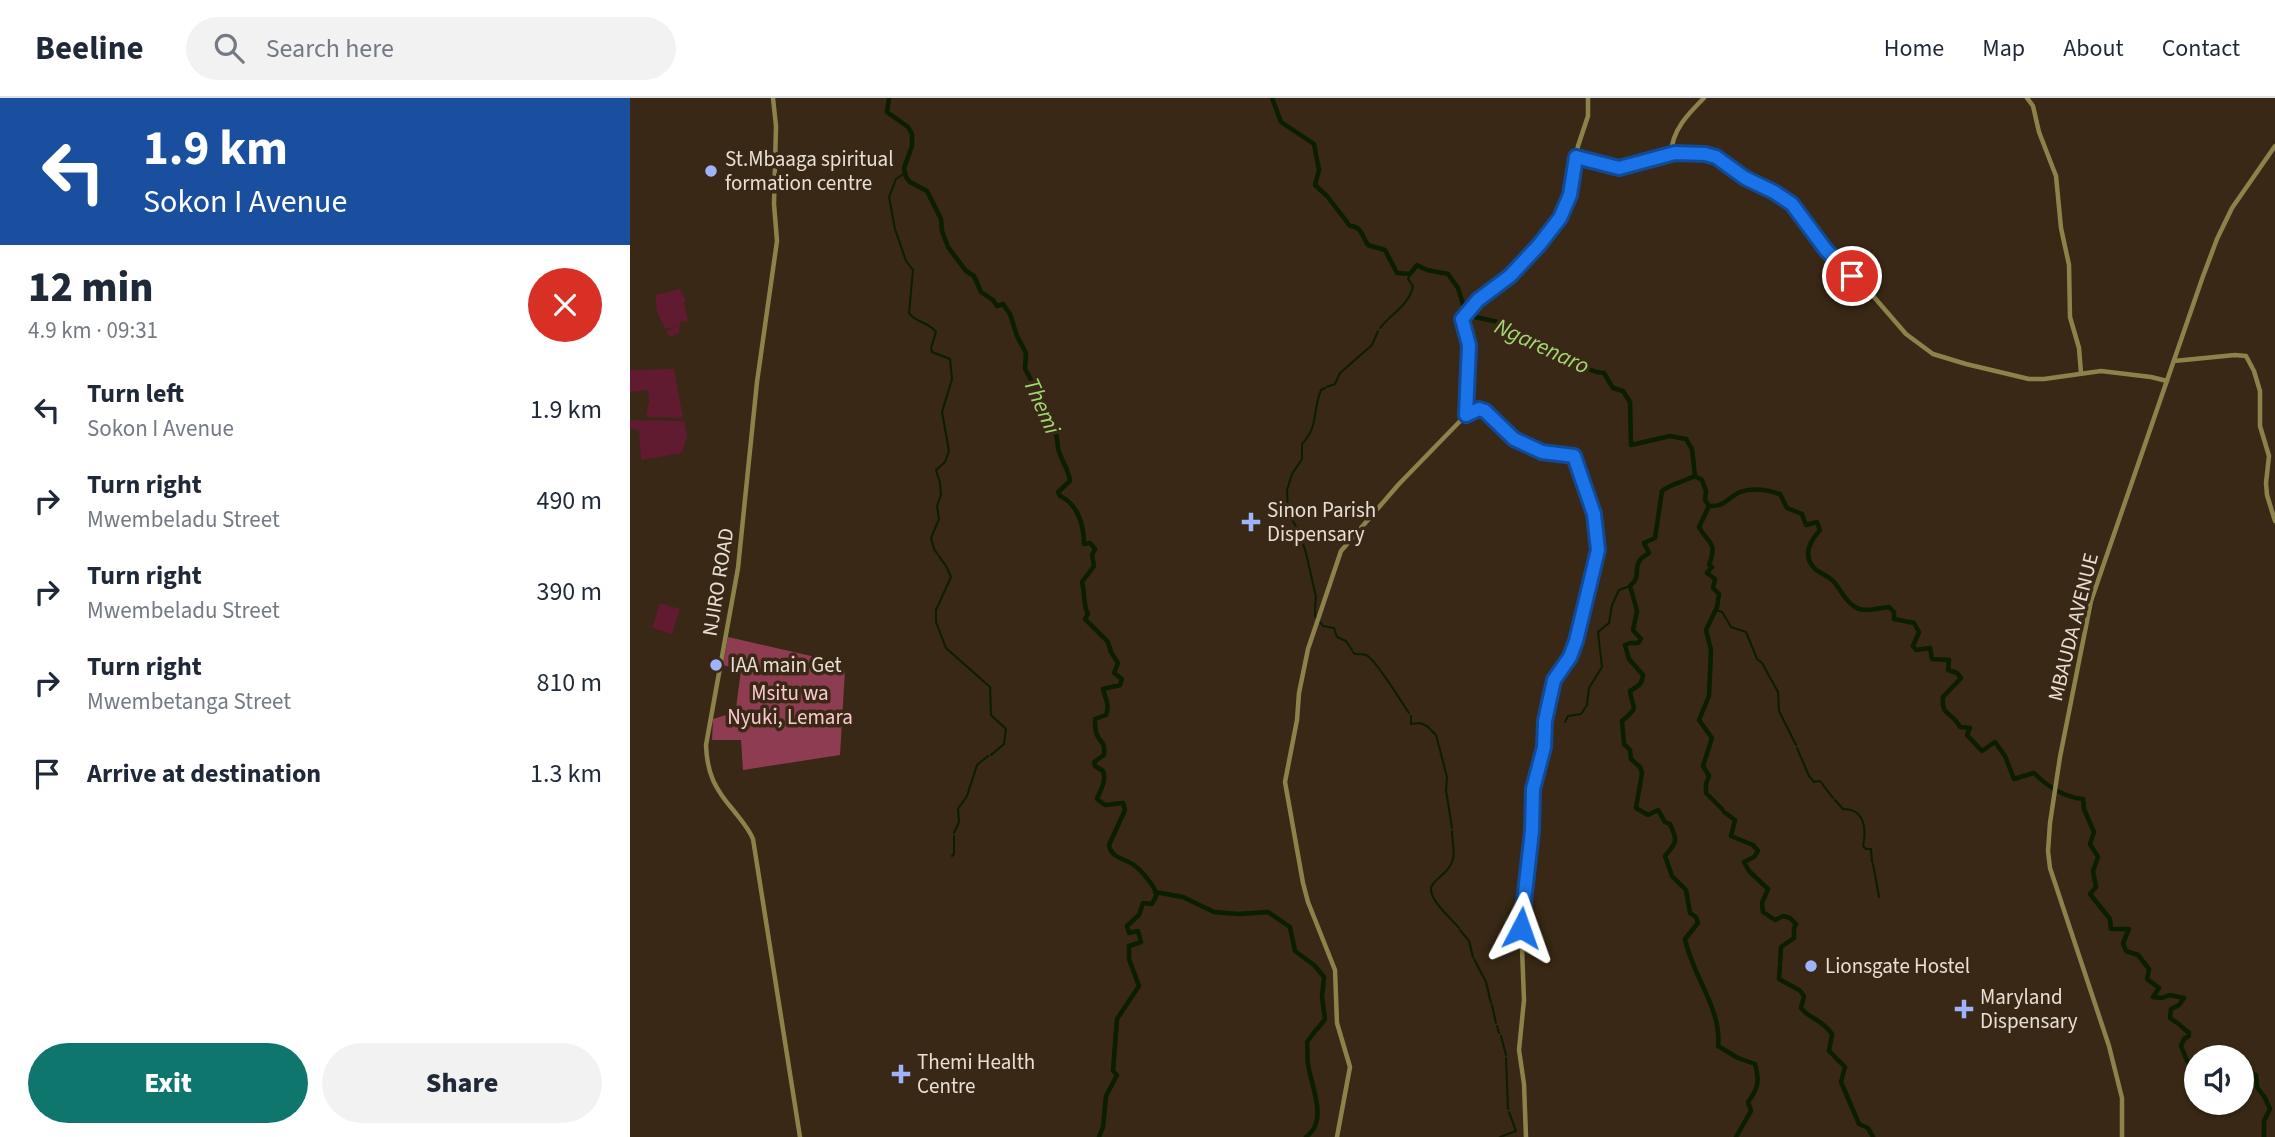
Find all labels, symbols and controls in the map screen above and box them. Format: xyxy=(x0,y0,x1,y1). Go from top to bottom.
search box xyxy=(186,17,676,80)
text: Beeline xyxy=(35,25,144,72)
icon: search xyxy=(210,29,248,67)
text: Search here xyxy=(266,30,394,67)
text: Home xyxy=(1884,31,1944,66)
text: Map xyxy=(1982,31,2025,66)
text: About xyxy=(2063,31,2124,66)
text: Contact xyxy=(2162,31,2240,66)
text: 1.9 km xyxy=(143,114,288,184)
icon: left xyxy=(28,126,119,217)
place label: St.Mbaaga spiritual formation centre xyxy=(725,144,894,198)
marker: St.Mbaaga spiritual formation centre xyxy=(703,163,719,179)
text: Sokon I Avenue xyxy=(143,179,347,225)
pin xyxy=(1822,246,1882,306)
icon: arrive xyxy=(1833,257,1871,295)
text: 12 min xyxy=(28,258,154,318)
button: close xyxy=(528,268,602,342)
water label: Ngarenaro xyxy=(1489,310,1595,382)
text: 4.9 km · 09:31 xyxy=(28,314,158,347)
water label: Themi xyxy=(1015,373,1069,440)
text: Turn left xyxy=(87,375,184,412)
icon: left xyxy=(28,391,66,429)
text: 1.9 km xyxy=(530,391,602,428)
text: Sokon I Avenue xyxy=(87,412,234,445)
text: Turn right xyxy=(87,466,202,503)
icon: right xyxy=(28,482,66,520)
text: 490 m xyxy=(536,482,602,519)
place label: Sinon Parish Dispensary xyxy=(1267,495,1376,549)
text: Mwembeladu Street xyxy=(87,503,280,536)
marker: Sinon Parish Dispensary xyxy=(1241,512,1261,532)
street label: NJIRO ROAD xyxy=(695,526,741,638)
street label: MBAUDA AVENUE xyxy=(2040,550,2106,704)
text: Turn right xyxy=(87,557,202,594)
icon: right xyxy=(28,573,66,611)
text: 390 m xyxy=(536,573,602,610)
text: Mwembeladu Street xyxy=(87,594,280,627)
text: Turn right xyxy=(87,648,202,685)
place label: IAA main Get xyxy=(730,650,842,680)
marker: IAA main Get xyxy=(708,657,724,673)
icon: right xyxy=(28,664,66,702)
text: 810 m xyxy=(536,664,602,701)
park label: Msitu wa Nyuki, Lemara xyxy=(727,678,853,732)
text: Mwembetanga Street xyxy=(87,685,291,718)
icon: arrive xyxy=(28,755,66,793)
text: Arrive at destination xyxy=(87,755,321,792)
text: 1.3 km xyxy=(530,755,602,792)
position arrow xyxy=(1484,891,1558,965)
place label: Lionsgate Hostel xyxy=(1825,951,1970,981)
marker: Lionsgate Hostel xyxy=(1803,958,1819,974)
place label: Maryland Dispensary xyxy=(1980,982,2078,1036)
marker: Maryland Dispensary xyxy=(1954,999,1974,1019)
button: Exit xyxy=(28,1043,308,1123)
button: Share xyxy=(322,1043,602,1123)
map controls xyxy=(2184,1045,2254,1115)
button: sound xyxy=(2184,1045,2254,1115)
place label: Themi Health Centre xyxy=(917,1047,1035,1101)
marker: Themi Health Centre xyxy=(891,1064,911,1084)

